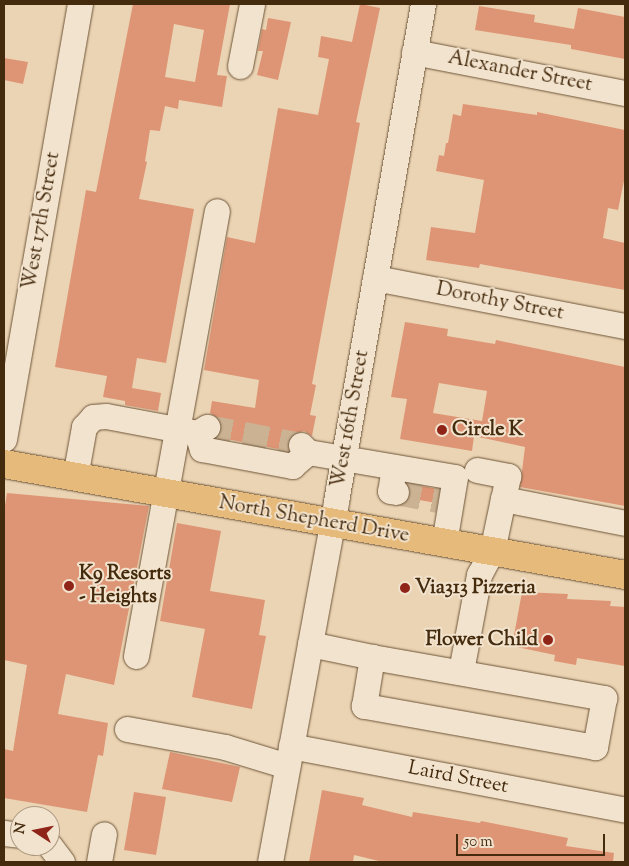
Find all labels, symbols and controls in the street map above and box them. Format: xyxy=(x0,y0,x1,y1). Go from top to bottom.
street label: Alexander Street xyxy=(446,46,594,98)
street label: West 17th Street xyxy=(18,150,66,292)
street label: Dorothy Street xyxy=(434,278,566,326)
street label: West 16th Street xyxy=(327,348,375,490)
place label: Circle K xyxy=(452,418,523,442)
marker: Circle K xyxy=(436,424,448,436)
street label: North Shepherd Drive xyxy=(217,491,411,549)
place label: K9 Resorts - Heights xyxy=(79,562,171,609)
place label: Via313 Pizzeria xyxy=(415,576,536,600)
marker: K9 Resorts - Heights xyxy=(63,580,75,592)
marker: Via313 Pizzeria xyxy=(399,582,411,594)
place label: Flower Child xyxy=(425,628,538,652)
marker: Flower Child xyxy=(542,634,554,646)
street label: Laird Street xyxy=(406,757,510,799)
north arrow xyxy=(10,806,60,856)
text: N xyxy=(10,821,32,836)
scale bar xyxy=(459,824,608,856)
text: 50 m xyxy=(464,832,493,853)

